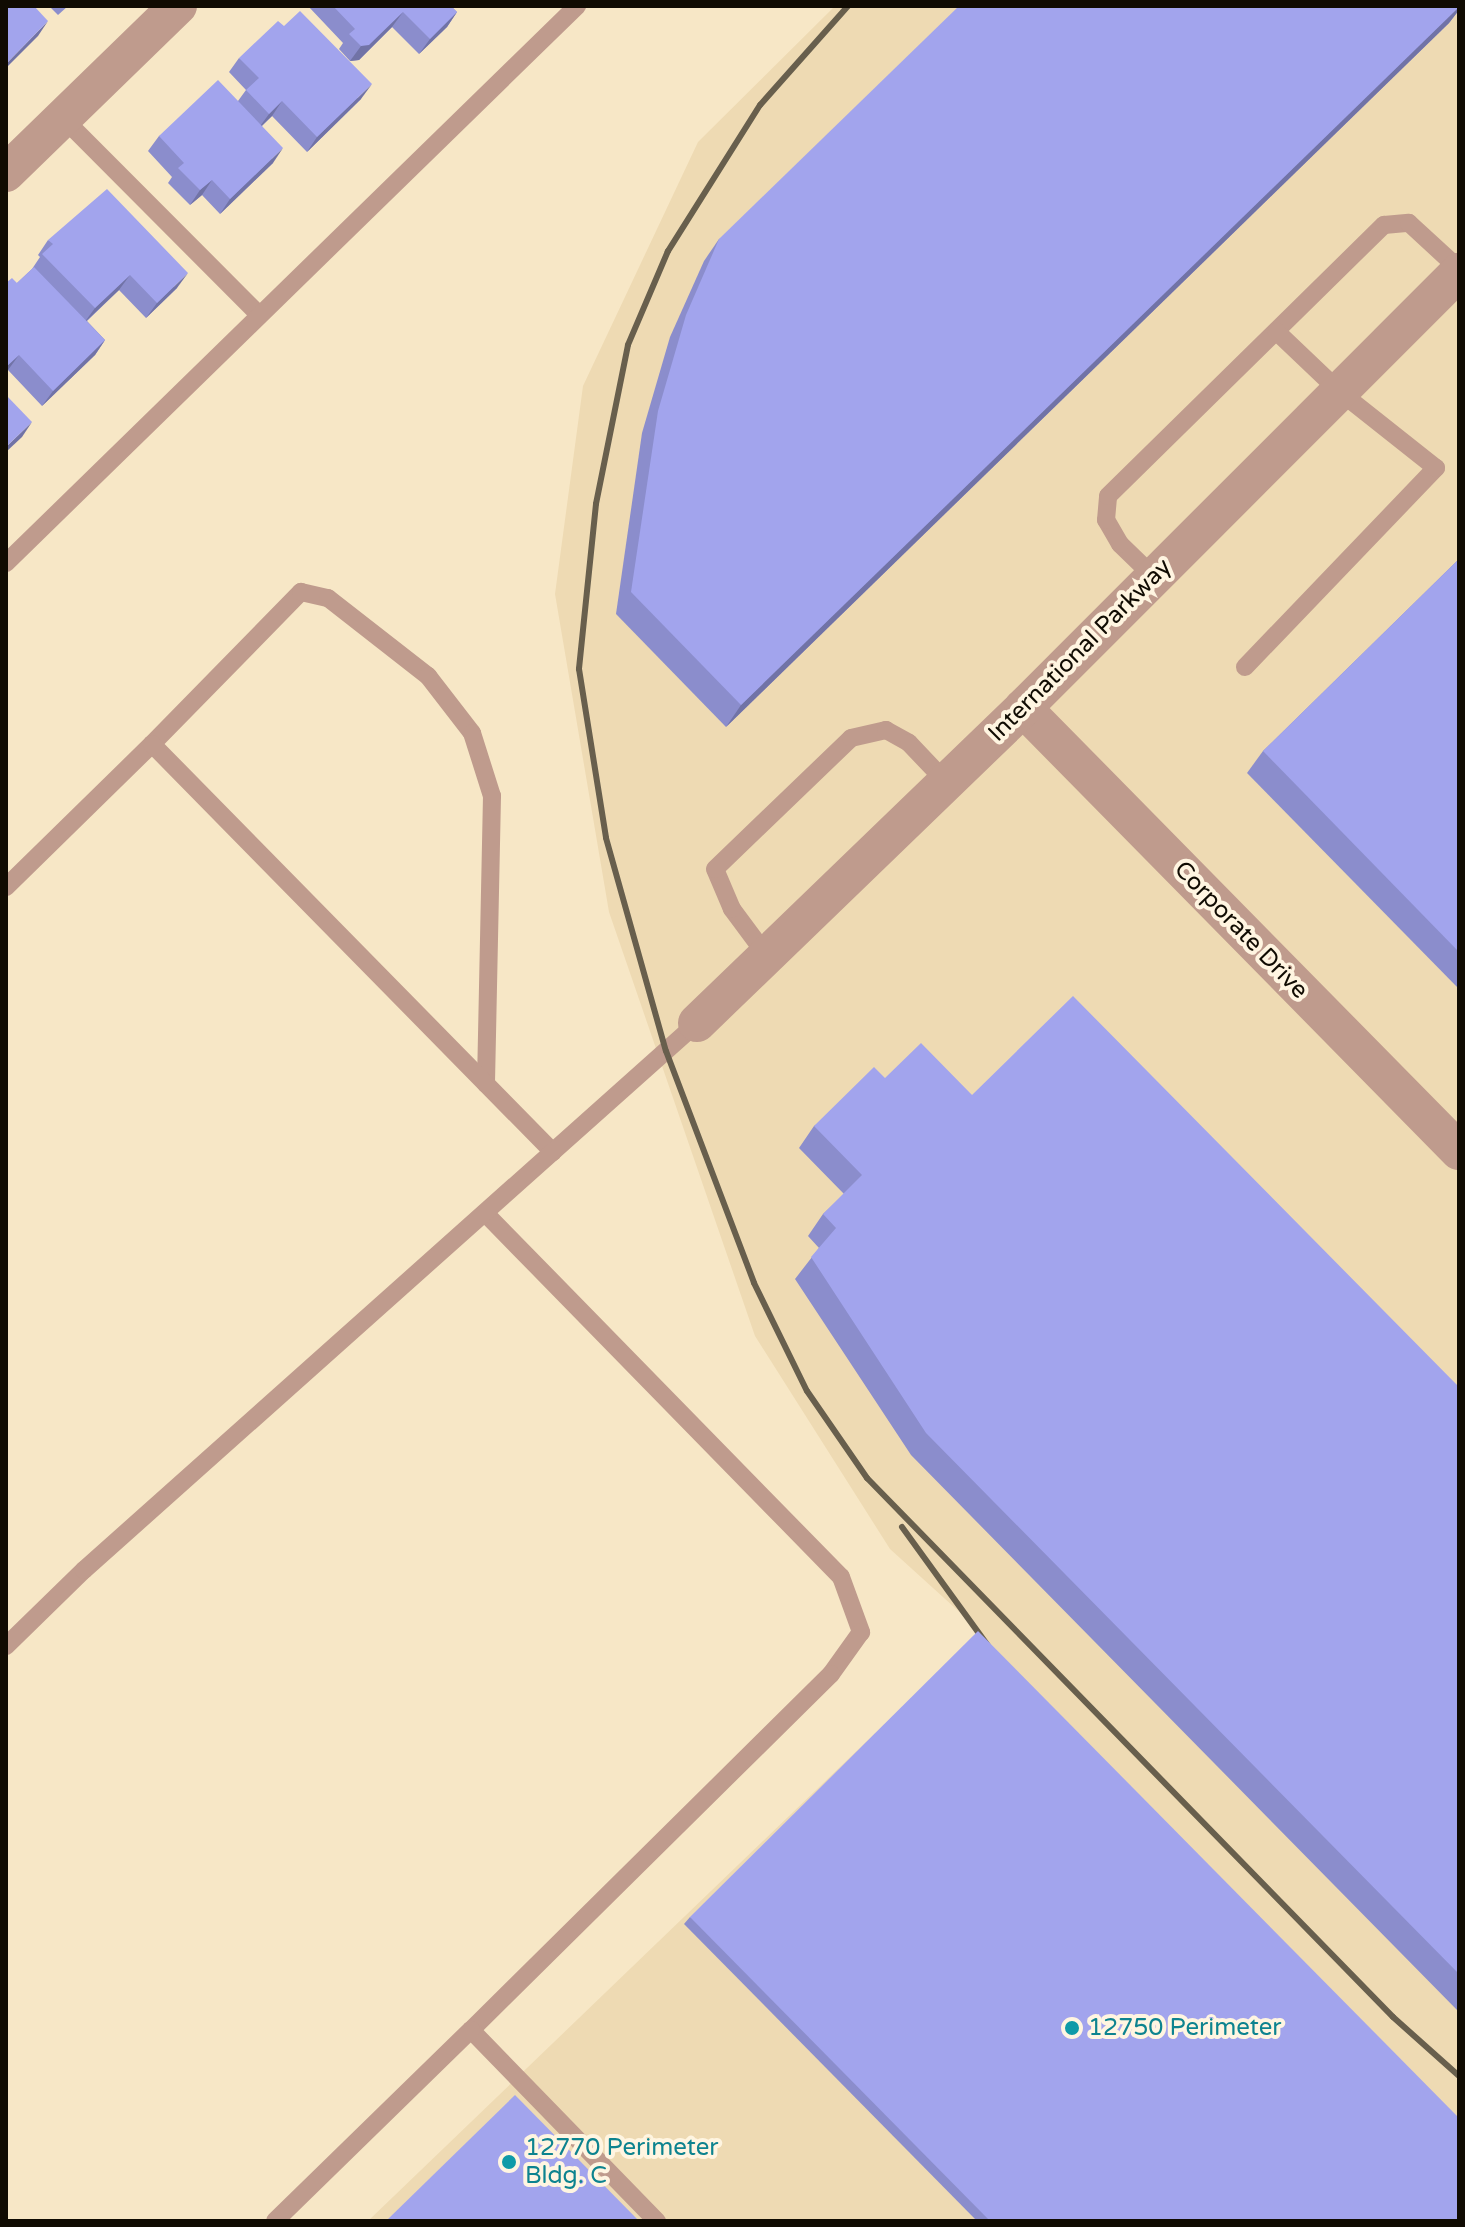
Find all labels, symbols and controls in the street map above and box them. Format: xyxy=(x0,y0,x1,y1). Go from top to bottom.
street label: International Parkway xyxy=(983,553,1177,747)
street label: Corporate Drive xyxy=(1168,855,1314,1005)
place label: 12750 Perimeter xyxy=(1088,2014,1282,2042)
marker: 12750 Perimeter xyxy=(1063,2019,1081,2037)
place label: 12770 Perimeter Bldg. C xyxy=(525,2134,719,2190)
marker: 12770 Perimeter Bldg. C xyxy=(500,2153,518,2171)

